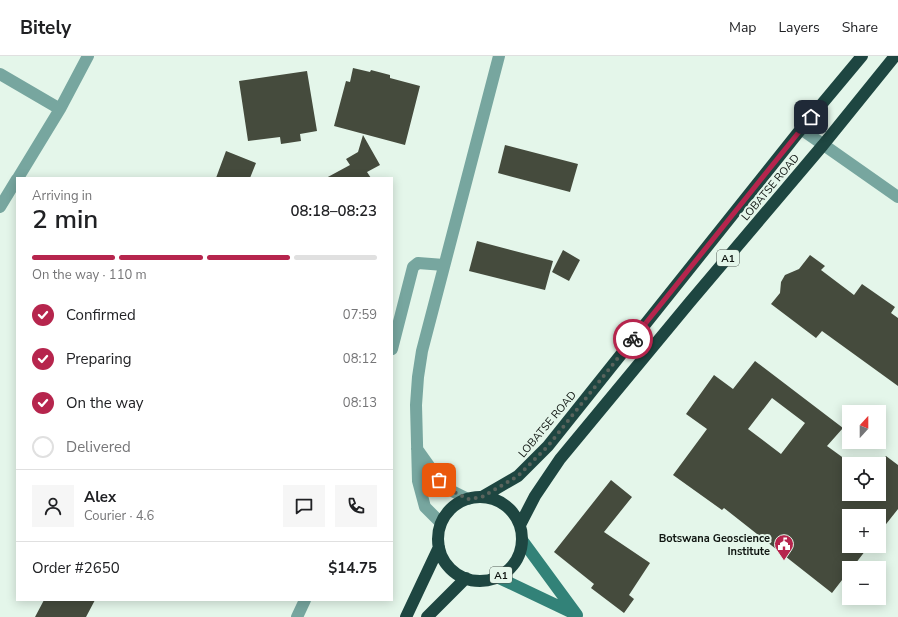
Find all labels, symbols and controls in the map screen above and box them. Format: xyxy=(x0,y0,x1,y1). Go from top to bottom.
text: Bitely xyxy=(20,15,71,41)
text: Map xyxy=(729,18,756,37)
text: Layers xyxy=(778,18,820,37)
text: Share xyxy=(842,18,878,37)
pin xyxy=(794,100,828,134)
icon: home xyxy=(800,106,822,128)
street label: LOBATSE ROAD xyxy=(738,151,803,224)
text: Arriving in xyxy=(32,187,92,205)
text: 08:18–08:23 xyxy=(290,201,377,221)
text: 2 min xyxy=(32,202,98,237)
road number: A1 xyxy=(717,250,739,266)
text: On the way · 110 m xyxy=(32,266,147,284)
icon: check xyxy=(32,304,54,326)
text: Confirmed xyxy=(66,305,136,325)
text: 07:59 xyxy=(343,306,377,324)
courier xyxy=(613,319,653,359)
icon: bike xyxy=(622,328,644,350)
icon: check xyxy=(32,348,54,370)
text: Preparing xyxy=(66,349,131,369)
text: 08:12 xyxy=(343,350,377,368)
street label: LOBATSE ROAD xyxy=(515,388,580,461)
icon: check xyxy=(32,392,54,414)
text: On the way xyxy=(66,393,144,413)
text: 08:13 xyxy=(343,394,377,412)
north arrow xyxy=(842,405,886,449)
map controls xyxy=(842,405,886,605)
text: Delivered xyxy=(66,437,131,457)
button: locate xyxy=(842,457,886,501)
pin xyxy=(422,463,456,497)
icon: bag xyxy=(428,469,450,491)
button: person xyxy=(32,485,74,527)
button: chat xyxy=(283,485,325,527)
button: phone xyxy=(335,485,377,527)
text: Alex xyxy=(84,487,116,507)
text: Courier · 4.6 xyxy=(84,507,154,525)
button: + xyxy=(842,509,886,553)
place label: Botswana Geoscience Institute xyxy=(659,531,770,559)
public building icon: Botswana Geoscience Institute xyxy=(773,533,795,561)
text: Order #2650 xyxy=(32,558,120,578)
text: $14.75 xyxy=(328,558,377,578)
button: − xyxy=(842,561,886,605)
road number: A1 xyxy=(490,567,512,583)

